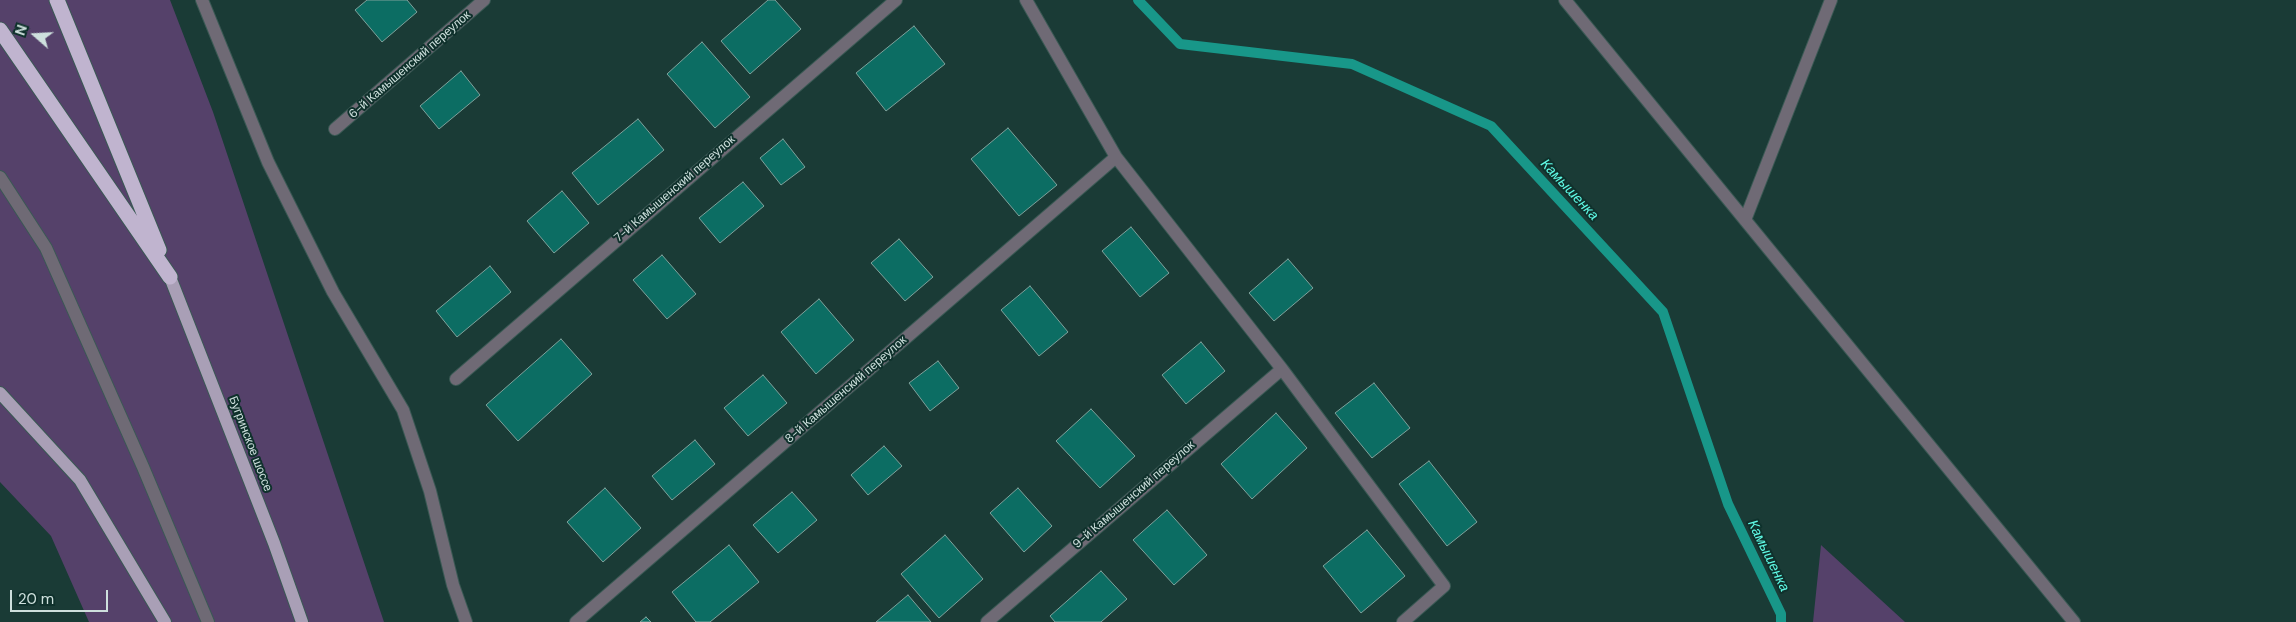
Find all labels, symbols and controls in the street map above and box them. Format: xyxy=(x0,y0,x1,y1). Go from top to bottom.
street label: 6-й Камышенский переулок xyxy=(346,8,474,122)
north arrow xyxy=(10,10,60,60)
text: N xyxy=(11,22,31,38)
street label: 7-й Камышенский переулок xyxy=(612,133,738,245)
water label: Камышенка xyxy=(1536,156,1602,224)
street label: 8-й Камышенский переулок xyxy=(782,333,910,447)
street label: Бугринское шоссе xyxy=(225,394,275,494)
street label: 9-й Камышенский переулок xyxy=(1070,438,1198,552)
water label: Камышенка xyxy=(1743,518,1793,594)
scale bar xyxy=(12,580,110,612)
text: 20 m xyxy=(18,589,54,609)

